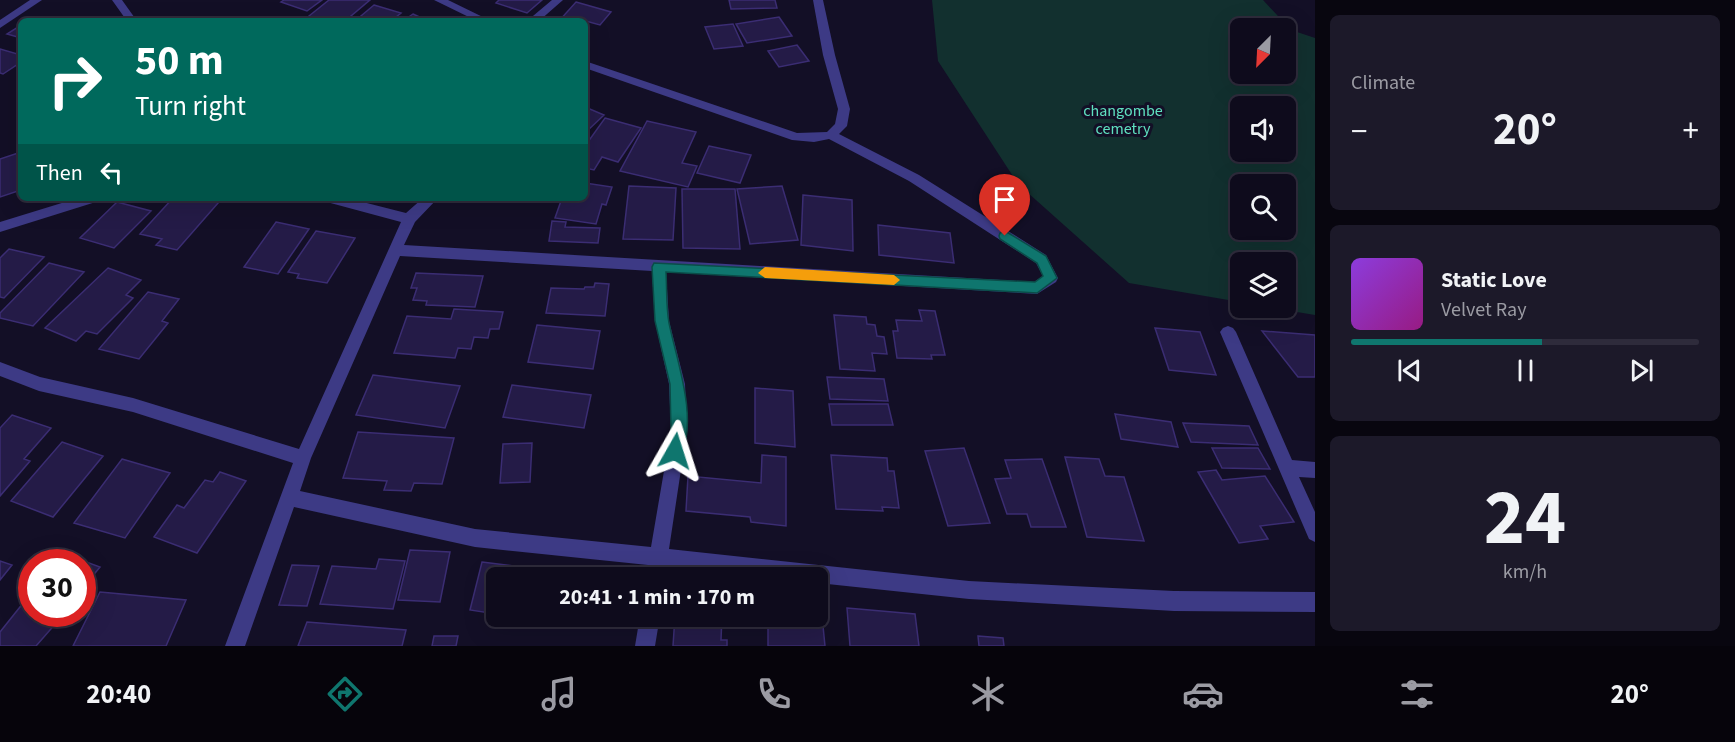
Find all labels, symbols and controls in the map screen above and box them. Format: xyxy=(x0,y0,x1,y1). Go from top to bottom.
north arrow xyxy=(1230,18,1296,84)
map controls xyxy=(1230,18,1296,318)
text: 50 m xyxy=(135,31,224,91)
icon: right xyxy=(36,42,114,120)
text: Climate xyxy=(1351,69,1415,97)
text: Turn right xyxy=(135,87,246,126)
button: sound xyxy=(1230,96,1296,162)
text: 20° xyxy=(1493,98,1557,162)
park label: changombe cemetry xyxy=(1083,100,1163,140)
text: − xyxy=(1351,108,1367,155)
text: + xyxy=(1683,108,1699,155)
icon: left xyxy=(95,156,128,189)
text: Then xyxy=(36,157,83,189)
pin xyxy=(979,174,1030,236)
button: search xyxy=(1230,174,1296,240)
icon: arrive xyxy=(988,183,1021,216)
button: layers xyxy=(1230,252,1296,318)
text: Static Love xyxy=(1441,264,1547,296)
text: Velvet Ray xyxy=(1441,296,1527,324)
icon: previous xyxy=(1393,354,1426,387)
icon: pause xyxy=(1509,354,1542,387)
icon: next xyxy=(1625,354,1658,387)
position arrow xyxy=(643,419,707,483)
text: 24 xyxy=(1484,463,1566,574)
speed limit sign: 30 xyxy=(18,549,96,627)
text: km/h xyxy=(1503,558,1547,586)
text: 20:41 · 1 min · 170 m xyxy=(559,581,755,613)
icon: directions xyxy=(324,673,366,715)
icon: music xyxy=(538,673,580,715)
icon: phone xyxy=(753,673,795,715)
icon: climate xyxy=(967,673,1009,715)
icon: car xyxy=(1182,673,1224,715)
icon: filters xyxy=(1396,673,1438,715)
text: 20:40 xyxy=(86,675,151,714)
text: 20° xyxy=(1610,675,1649,714)

